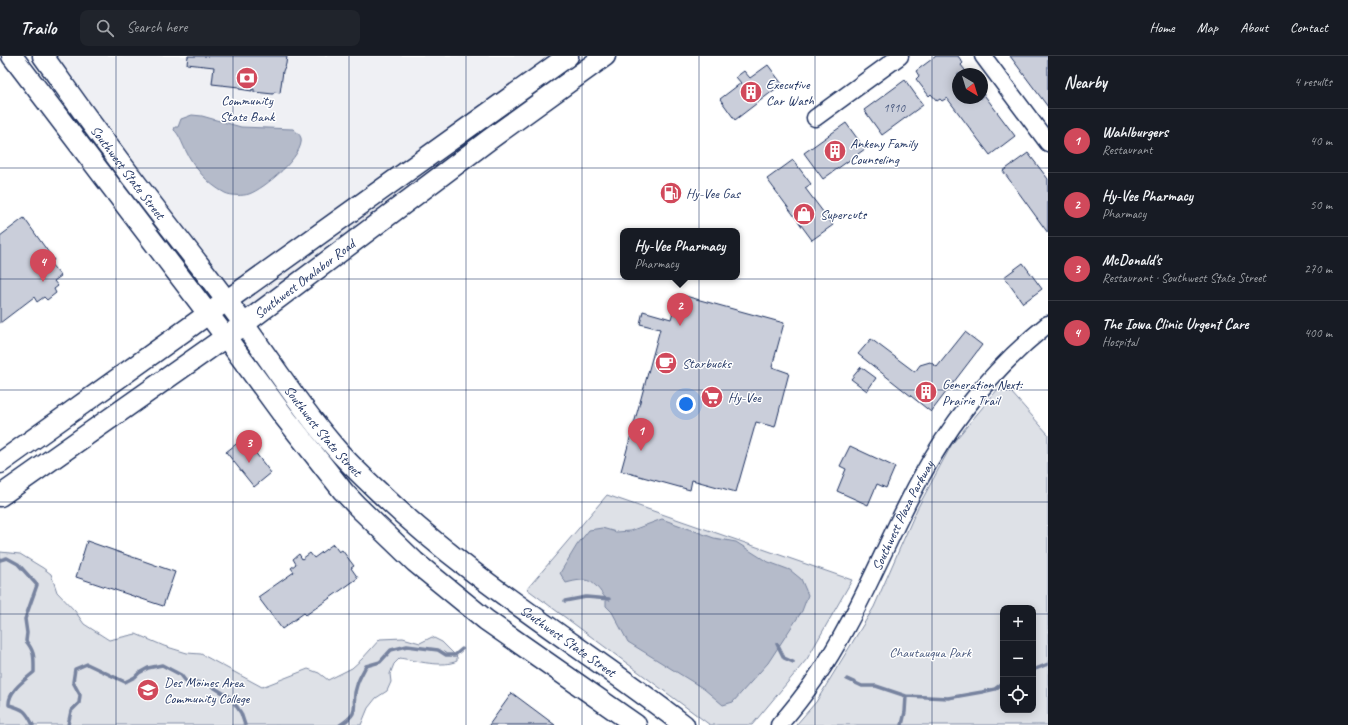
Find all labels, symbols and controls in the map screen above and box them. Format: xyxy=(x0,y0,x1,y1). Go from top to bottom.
search box xyxy=(80,10,360,46)
text: Trailo xyxy=(20,16,56,40)
icon: search xyxy=(94,17,116,39)
text: Search here xyxy=(126,18,188,37)
text: Home xyxy=(1149,19,1175,36)
text: Map xyxy=(1197,19,1218,36)
text: About xyxy=(1240,19,1268,36)
text: Contact xyxy=(1290,19,1328,36)
bank icon: Community State Bank xyxy=(234,65,260,91)
north arrow xyxy=(952,68,988,104)
text: Nearby xyxy=(1064,72,1107,93)
text: 4 results xyxy=(1294,74,1332,90)
place label: Executive Car Wash xyxy=(766,76,815,109)
building icon: Executive Car Wash xyxy=(738,79,764,105)
place label: Community State Bank xyxy=(220,92,276,125)
house number: 1910 xyxy=(883,100,906,116)
street label: Southwest State Street xyxy=(87,122,169,224)
text: Wahlburgers xyxy=(1102,123,1168,142)
text: 1 xyxy=(1074,133,1080,149)
text: 40 m xyxy=(1310,133,1332,149)
place label: Ankeny Family Counseling xyxy=(850,135,918,168)
building icon: Ankeny Family Counseling xyxy=(822,138,848,164)
text: Restaurant xyxy=(1102,142,1152,158)
fuel station icon: Hy-Vee Gas xyxy=(658,180,684,206)
place label: Hy-Vee Gas xyxy=(686,185,741,202)
text: Hy-Vee Pharmacy xyxy=(1102,187,1193,206)
text: 2 xyxy=(1074,197,1080,213)
text: 50 m xyxy=(1310,197,1332,213)
shop icon: Supercuts xyxy=(791,201,817,227)
place label: Supercuts xyxy=(820,206,868,223)
text: Pharmacy xyxy=(1102,206,1146,222)
popup xyxy=(620,228,740,280)
street label: Southwest Oralabor Road xyxy=(251,234,360,322)
text: Hy-Vee Pharmacy xyxy=(635,237,725,256)
pin: 4 xyxy=(30,249,56,282)
text: McDonald's xyxy=(1102,251,1161,270)
text: Pharmacy xyxy=(635,256,679,272)
text: 3 xyxy=(1074,261,1080,277)
text: 270 m xyxy=(1304,261,1332,277)
text: Restaurant · Southwest State Street xyxy=(1102,270,1266,286)
pin: 2 xyxy=(667,293,693,326)
text: The Iowa Clinic Urgent Care xyxy=(1102,315,1249,334)
text: 4 xyxy=(1074,325,1080,341)
text: 400 m xyxy=(1304,325,1332,341)
text: Hospital xyxy=(1102,334,1138,350)
cafe icon: Starbucks xyxy=(653,350,679,376)
place label: Starbucks xyxy=(682,355,732,372)
place label: Generation Next: Prairie Trail xyxy=(942,376,1023,409)
building icon: Generation Next: Prairie Trail xyxy=(913,379,939,405)
street label: Southwest State Street xyxy=(281,382,366,481)
supermarket icon: Hy-Vee xyxy=(699,384,725,410)
place label: Hy-Vee xyxy=(728,389,762,406)
your location xyxy=(676,394,696,414)
pin: 1 xyxy=(628,418,654,451)
pin: 3 xyxy=(236,430,262,463)
street label: Southwest Plaza Parkway xyxy=(868,457,938,574)
street label: Southwest State Street xyxy=(517,602,620,682)
map controls xyxy=(1000,605,1036,713)
button: + xyxy=(1000,605,1036,641)
button: − xyxy=(1000,641,1036,677)
park label: Chautauqua Park xyxy=(889,644,972,661)
place label: Des Moines Area Community College xyxy=(164,674,251,707)
school or university icon: Des Moines Area Community College xyxy=(135,677,161,703)
button: locate xyxy=(1000,677,1036,713)

